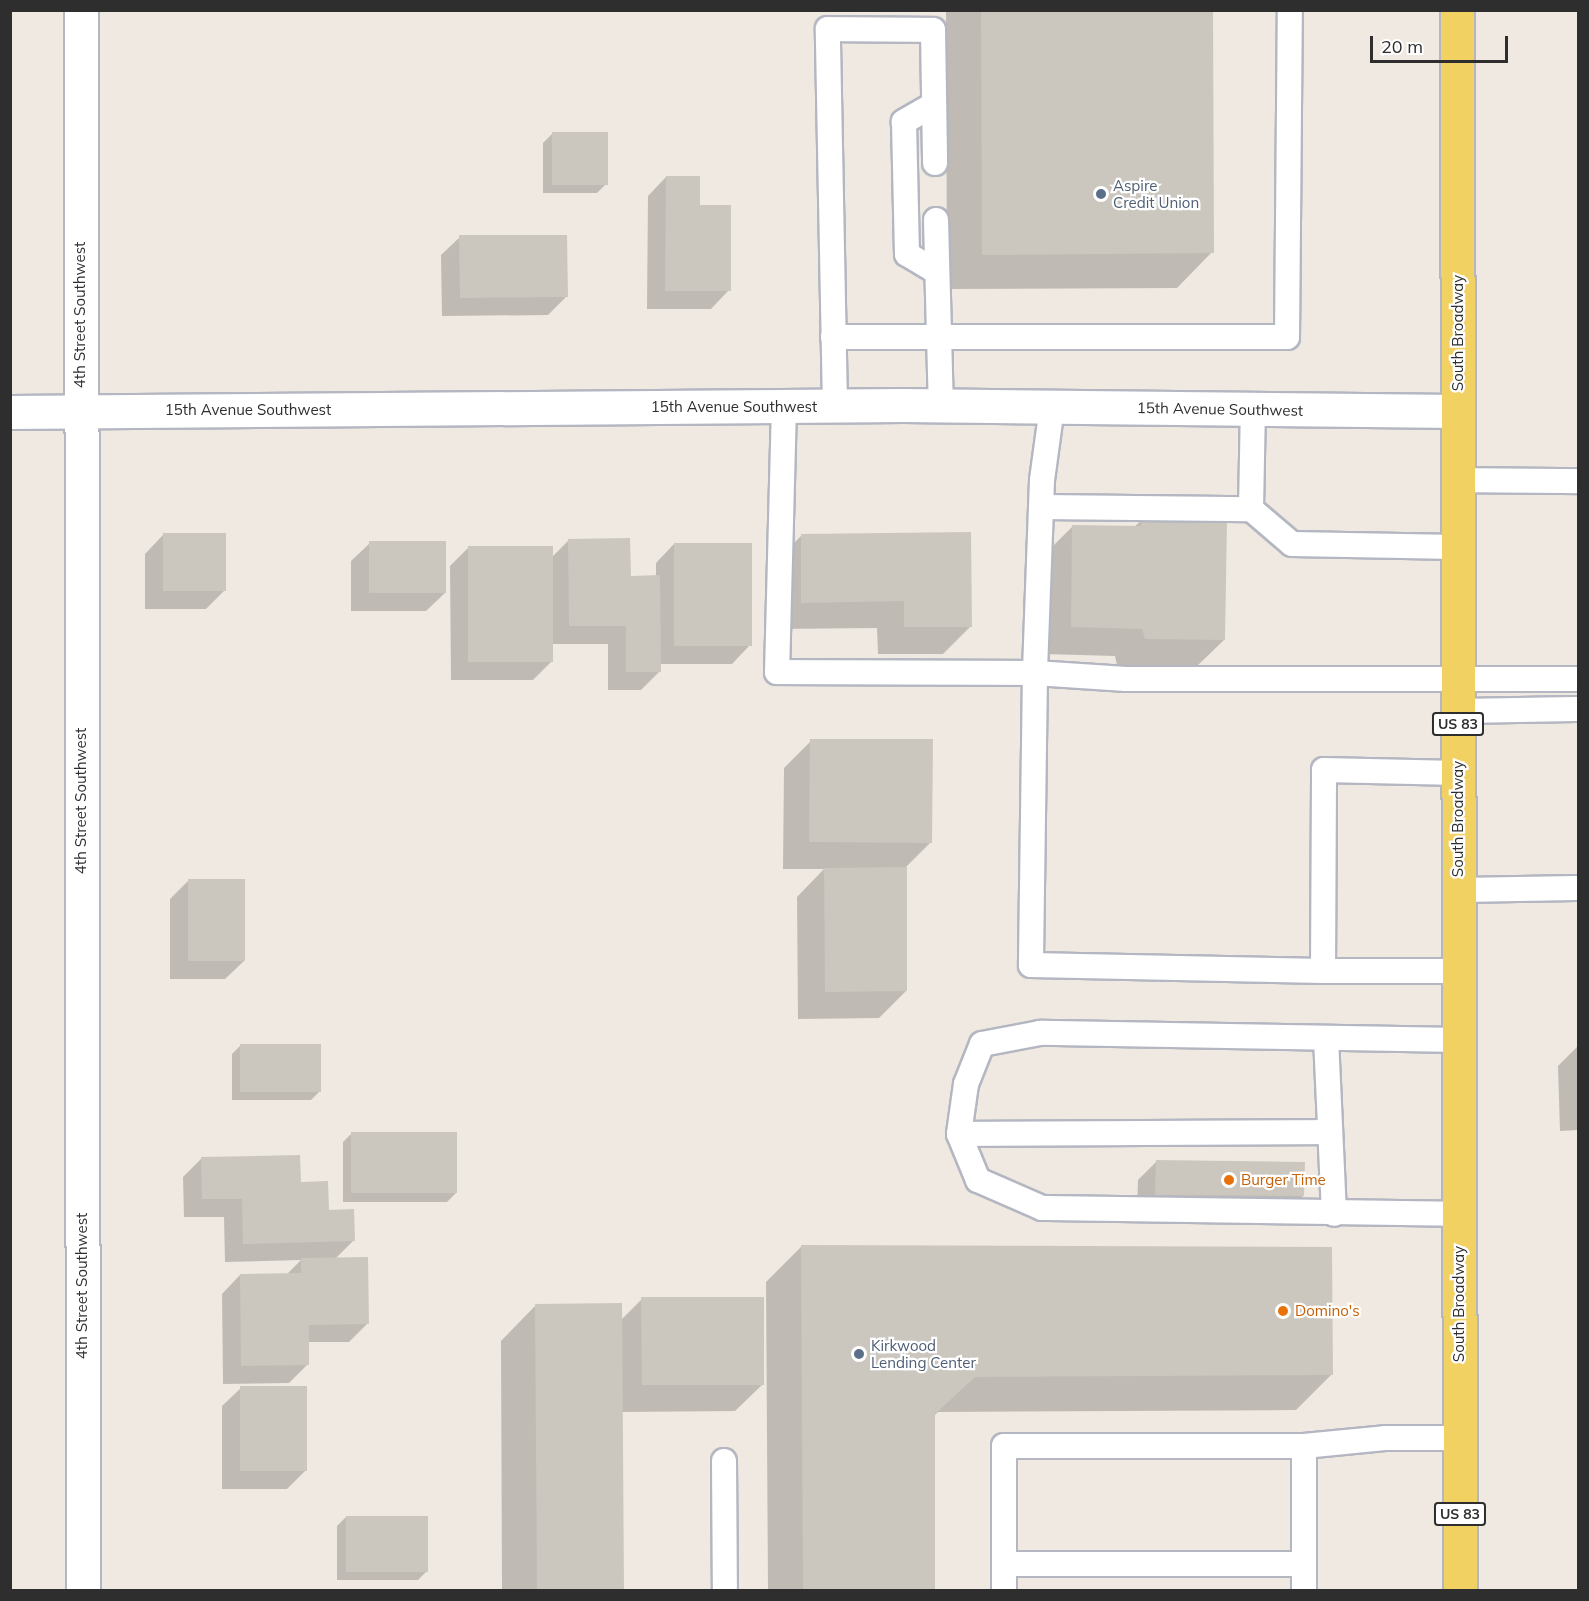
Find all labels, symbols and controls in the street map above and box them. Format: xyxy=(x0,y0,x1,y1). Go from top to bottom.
scale bar xyxy=(1373,24,1511,62)
text: 20 m xyxy=(1381,35,1423,58)
place label: Aspire Credit Union xyxy=(1113,176,1199,211)
marker: Aspire Credit Union xyxy=(1094,187,1108,201)
street label: 4th Street Southwest xyxy=(71,242,89,388)
street label: South Broadway xyxy=(1449,275,1467,391)
street label: 15th Avenue Southwest xyxy=(651,398,817,416)
street label: 15th Avenue Southwest xyxy=(1137,399,1303,419)
street label: 15th Avenue Southwest xyxy=(165,401,331,419)
road number: US 83 xyxy=(1431,713,1485,735)
street label: 4th Street Southwest xyxy=(72,728,90,874)
street label: South Broadway xyxy=(1449,761,1467,877)
place label: Burger Time xyxy=(1241,1171,1326,1189)
marker: Burger Time xyxy=(1222,1173,1236,1187)
street label: 4th Street Southwest xyxy=(73,1213,91,1359)
street label: South Broadway xyxy=(1450,1246,1468,1362)
place label: Domino's xyxy=(1295,1302,1360,1320)
marker: Domino's xyxy=(1276,1304,1290,1318)
place label: Kirkwood Lending Center xyxy=(871,1336,976,1371)
marker: Kirkwood Lending Center xyxy=(852,1347,866,1361)
road number: US 83 xyxy=(1433,1503,1487,1525)

